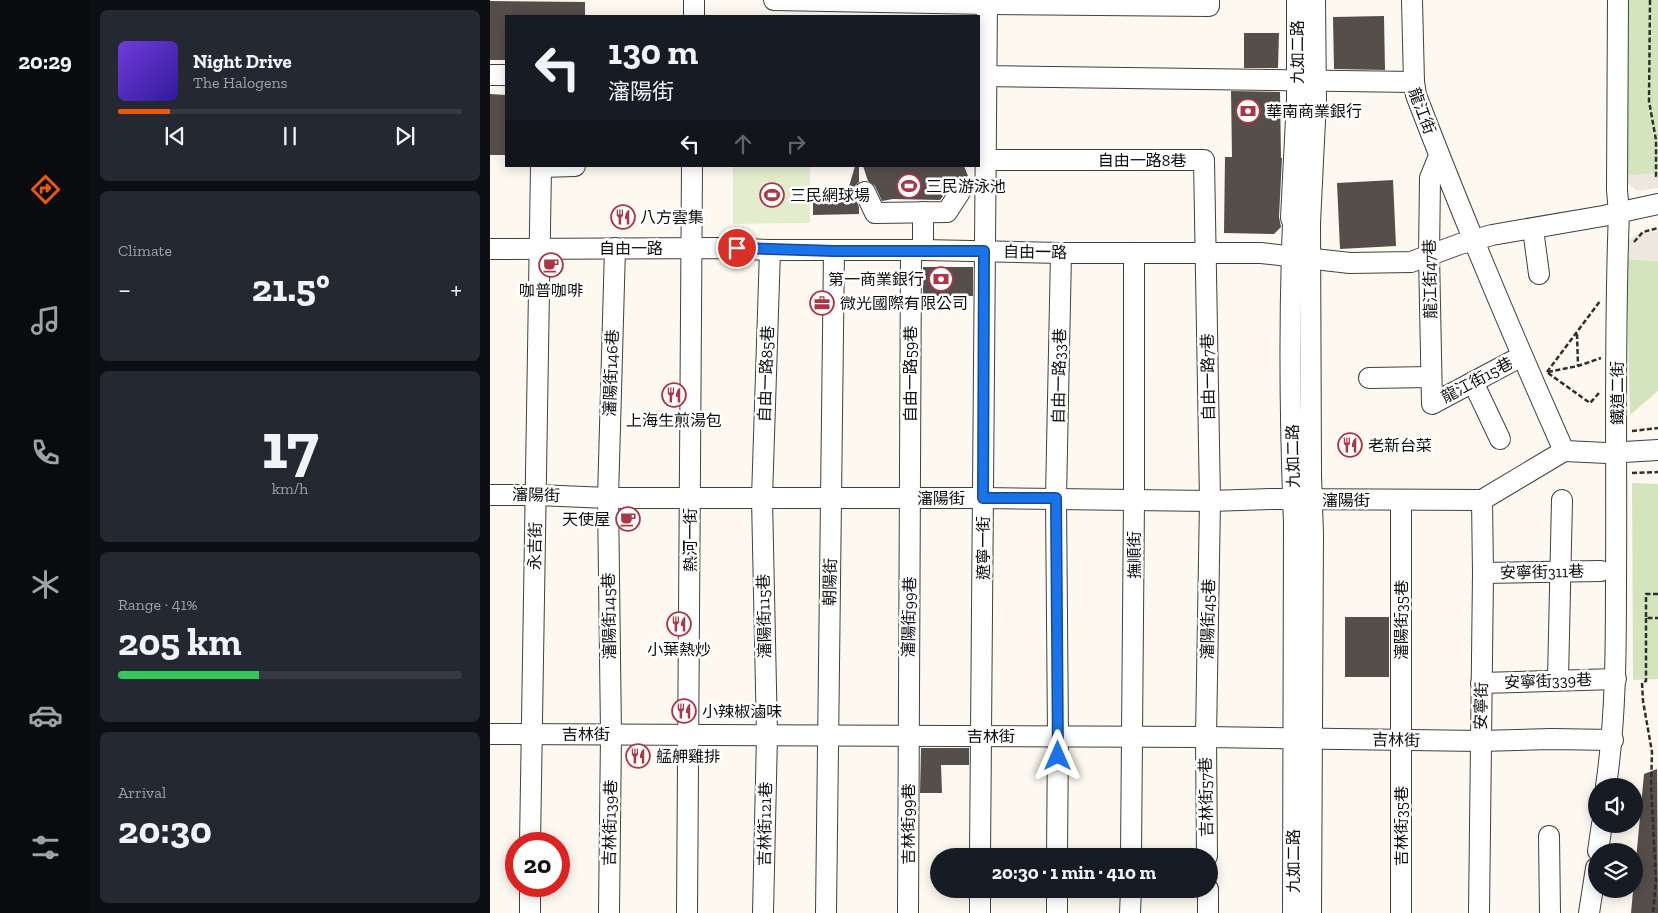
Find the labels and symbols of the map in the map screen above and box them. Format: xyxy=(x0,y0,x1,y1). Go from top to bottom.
street label: 九如二路 xyxy=(1288,20,1307,84)
street label: 龍江街 xyxy=(1405,85,1439,137)
bank icon: 華南商業銀行 xyxy=(1235,98,1261,124)
place label: 華南商業銀行 xyxy=(1266,102,1362,121)
street label: 自由一路8巷 xyxy=(1098,151,1186,170)
sports icon: 三民游泳池 xyxy=(896,173,922,199)
place label: 三民游泳池 xyxy=(926,177,1006,196)
sports icon: 三民網球場 xyxy=(759,182,785,208)
place label: 三民網球場 xyxy=(790,186,870,205)
restaurant icon: 八方雲集 xyxy=(610,204,636,230)
place label: 八方雲集 xyxy=(640,208,704,227)
pin xyxy=(716,227,758,269)
street label: 自由一路 xyxy=(599,239,663,258)
street label: 龍江街47巷 xyxy=(1420,239,1440,319)
street label: 自由一路 xyxy=(1003,242,1067,262)
cafe icon: 咖普咖啡 xyxy=(538,252,564,278)
bank icon: 第一商業銀行 xyxy=(928,266,954,292)
place label: 第一商業銀行 xyxy=(828,270,924,289)
place label: 咖普咖啡 xyxy=(519,281,583,300)
office icon: 微光國際有限公司 xyxy=(809,290,835,316)
place label: 微光國際有限公司 xyxy=(840,294,968,313)
street label: 自由一路85巷 xyxy=(755,325,777,423)
street label: 自由一路59巷 xyxy=(901,326,920,422)
street label: 自由一路33巷 xyxy=(1049,328,1069,424)
street label: 瀋陽街146巷 xyxy=(600,329,622,417)
street label: 自由一路7巷 xyxy=(1198,333,1218,421)
street label: 龍江街15巷 xyxy=(1438,353,1516,407)
street label: 鐵道二街 xyxy=(1608,361,1627,425)
restaurant icon: 上海生煎湯包 xyxy=(661,382,687,408)
place label: 上海生煎湯包 xyxy=(626,411,722,430)
street label: 九如二路 xyxy=(1283,424,1303,488)
restaurant icon: 老新台菜 xyxy=(1337,432,1363,458)
place label: 老新台菜 xyxy=(1368,436,1432,455)
street label: 瀋陽街 xyxy=(512,485,560,505)
street label: 瀋陽街 xyxy=(917,489,965,508)
street label: 瀋陽街 xyxy=(1322,491,1370,510)
cafe icon: 天使屋 xyxy=(615,506,641,532)
street label: 熱河一街 xyxy=(681,508,700,572)
place label: 天使屋 xyxy=(562,510,610,529)
street label: 遼寧一街 xyxy=(974,516,993,580)
street label: 永吉街 xyxy=(525,522,545,570)
street label: 撫順街 xyxy=(1125,531,1144,579)
street label: 朝陽街 xyxy=(820,558,840,606)
street label: 安寧街311巷 xyxy=(1500,562,1584,582)
street label: 瀋陽街145巷 xyxy=(599,572,619,660)
street label: 瀋陽街115巷 xyxy=(754,574,774,658)
street label: 瀋陽街99巷 xyxy=(899,576,919,658)
street label: 瀋陽街45巷 xyxy=(1198,578,1218,660)
street label: 瀋陽街35巷 xyxy=(1392,580,1411,660)
restaurant icon: 小葉熱炒 xyxy=(666,611,692,637)
place label: 小葉熱炒 xyxy=(647,640,711,659)
street label: 安寧街339巷 xyxy=(1504,670,1592,692)
street label: 安寧街 xyxy=(1471,682,1491,730)
restaurant icon: 小辣椒滷味 xyxy=(671,698,697,724)
place label: 小辣椒滷味 xyxy=(702,702,782,721)
street label: 吉林街 xyxy=(562,725,610,744)
street label: 吉林街 xyxy=(967,727,1015,746)
position arrow xyxy=(1031,729,1083,781)
street label: 吉林街 xyxy=(1372,730,1420,750)
restaurant icon: 艋舺雞排 xyxy=(625,743,651,769)
place label: 艋舺雞排 xyxy=(656,747,720,766)
street label: 吉林街57巷 xyxy=(1196,757,1216,837)
street label: 吉林街139巷 xyxy=(600,780,620,866)
street label: 吉林街121巷 xyxy=(755,782,775,866)
street label: 吉林街99巷 xyxy=(899,784,918,865)
street label: 吉林街35巷 xyxy=(1392,786,1411,866)
street label: 九如二路 xyxy=(1284,829,1303,893)
speed limit sign: 20 xyxy=(505,832,570,897)

